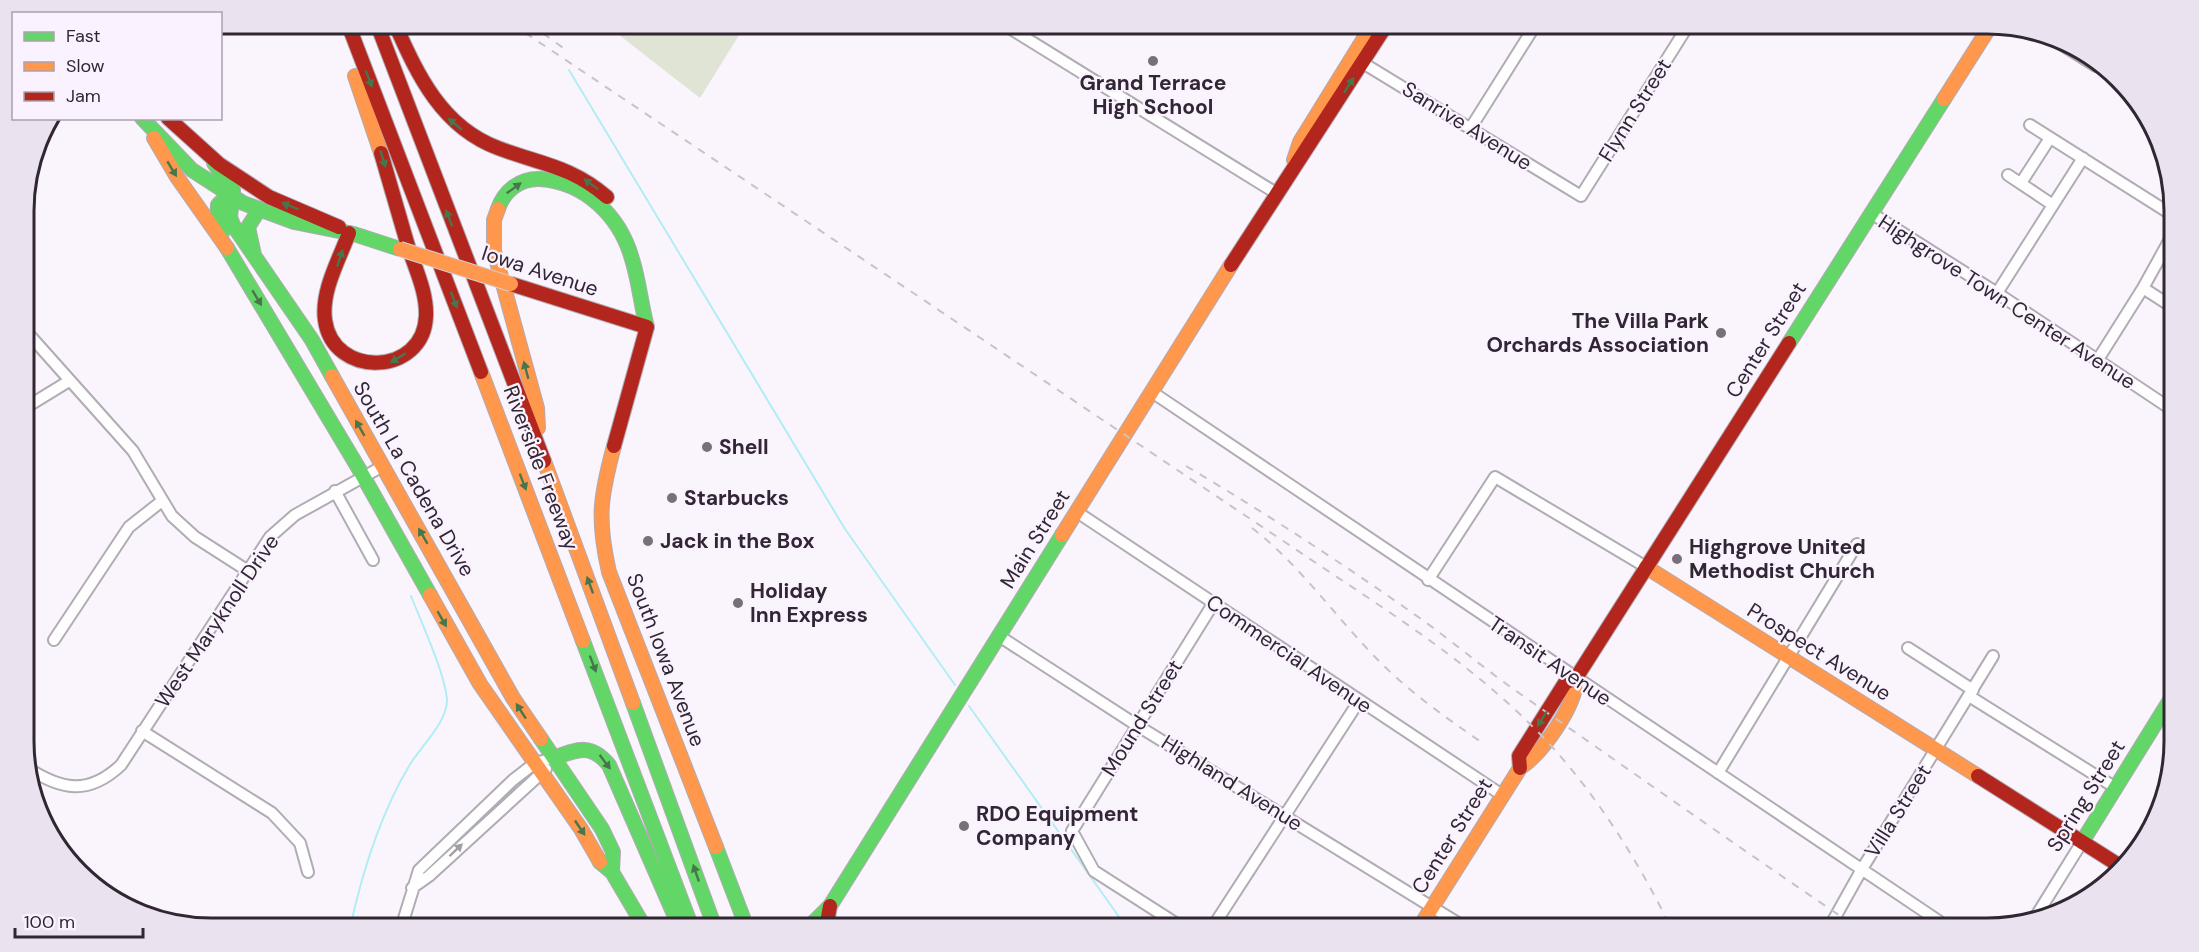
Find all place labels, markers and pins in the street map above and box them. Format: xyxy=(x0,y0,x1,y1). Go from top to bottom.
marker: Grand Terrace High School xyxy=(1146,54,1160,68)
place label: Grand Terrace High School xyxy=(1079,69,1227,121)
place label: The Villa Park Orchards Association xyxy=(1486,307,1709,359)
marker: The Villa Park Orchards Association xyxy=(1714,326,1728,340)
place label: Shell xyxy=(719,433,769,461)
marker: Shell xyxy=(700,440,714,454)
place label: Starbucks xyxy=(684,484,789,512)
marker: Starbucks xyxy=(665,491,679,505)
place label: Jack in the Box xyxy=(660,527,814,555)
place label: Highgrove United Methodist Church xyxy=(1689,533,1875,585)
marker: Jack in the Box xyxy=(641,534,655,548)
marker: Highgrove United Methodist Church xyxy=(1670,552,1684,566)
place label: Holiday Inn Express xyxy=(750,577,868,629)
marker: Holiday Inn Express xyxy=(731,596,745,610)
place label: RDO Equipment Company xyxy=(976,800,1138,852)
marker: RDO Equipment Company xyxy=(957,819,971,833)

